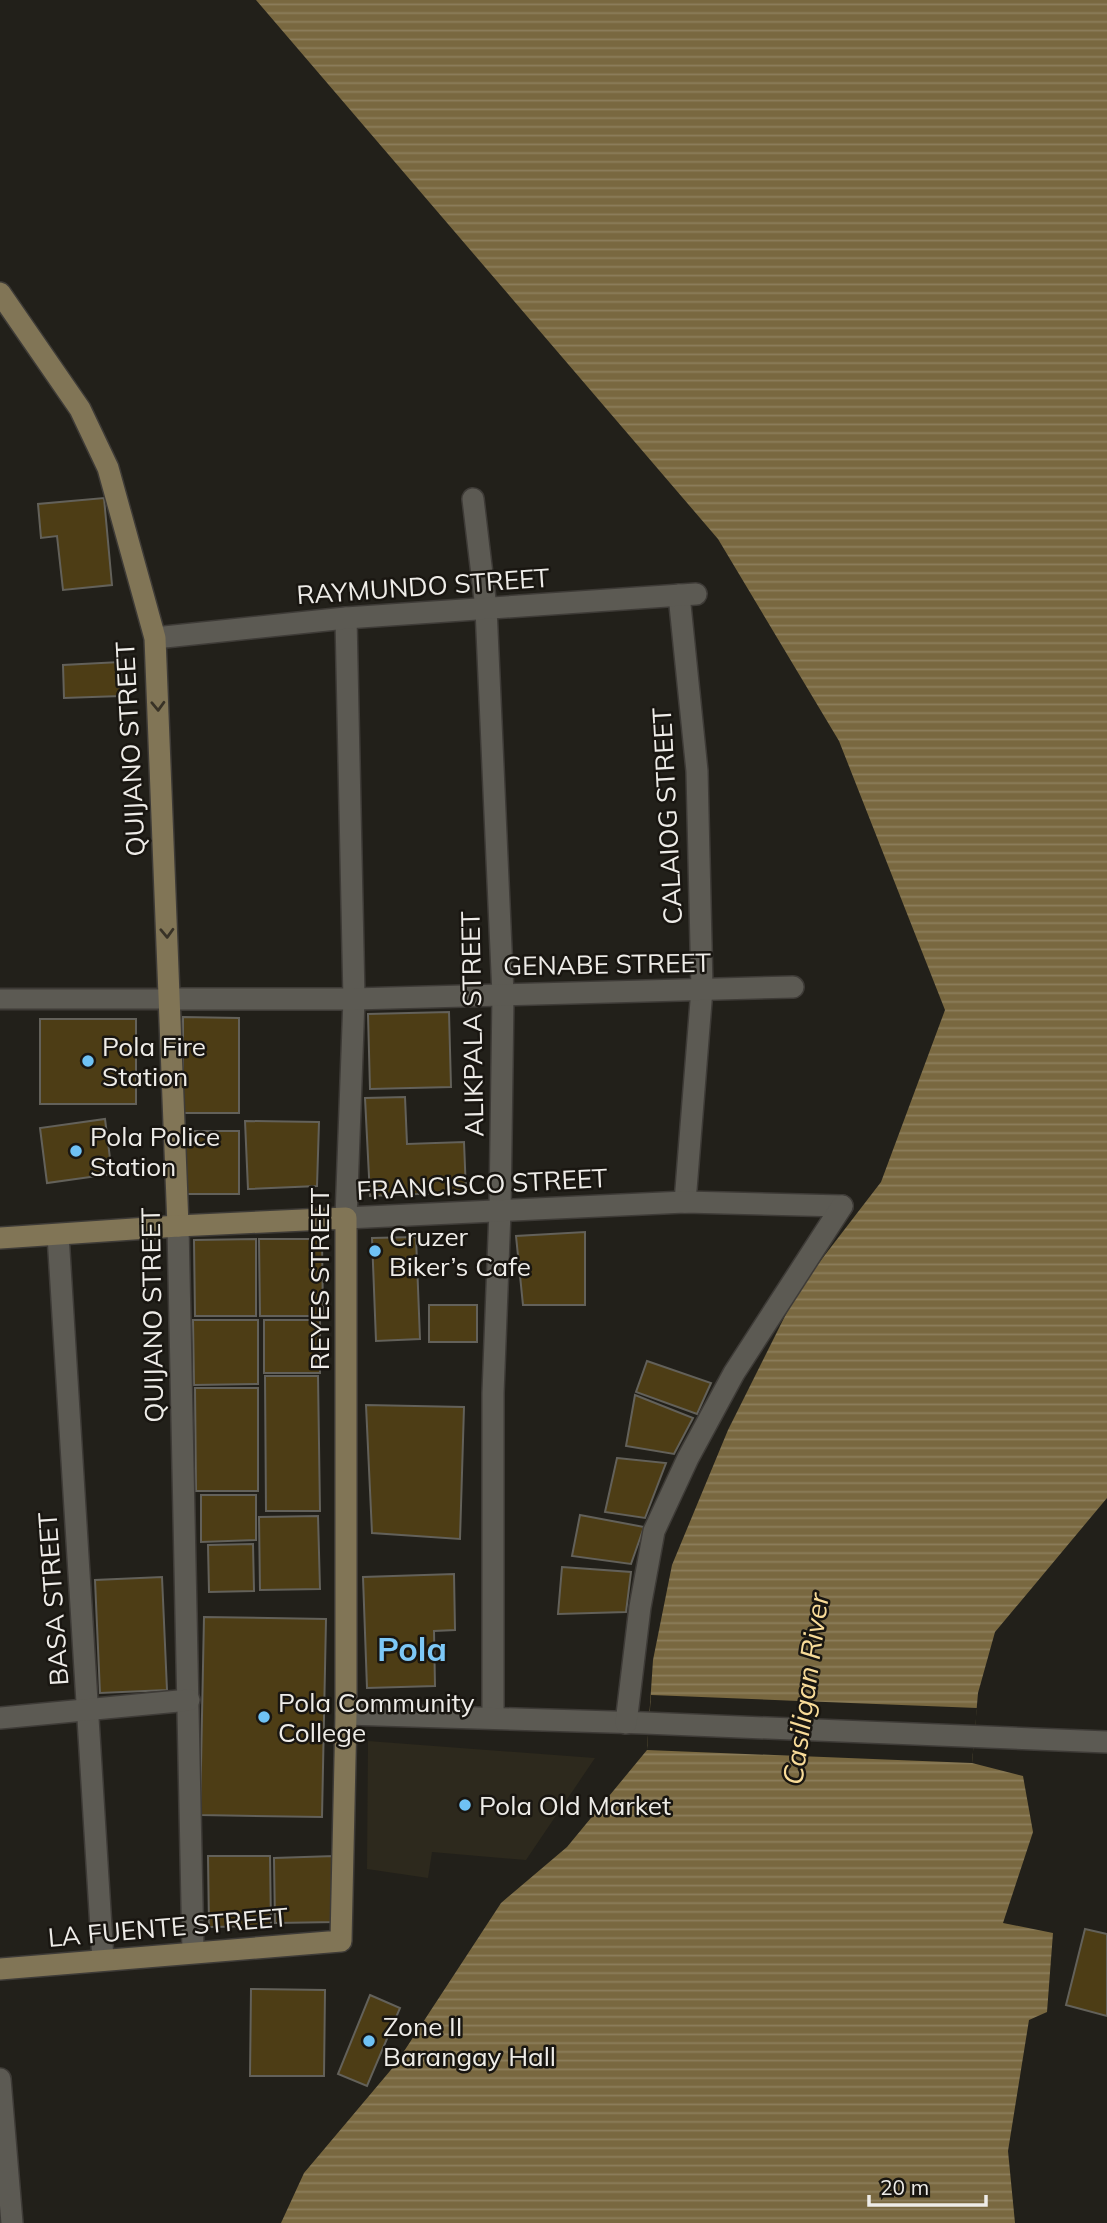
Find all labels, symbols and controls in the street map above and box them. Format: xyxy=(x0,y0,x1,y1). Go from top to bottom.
street label: RAYMUNDO STREET xyxy=(295,561,551,611)
street label: QUIJANO STREET xyxy=(108,640,152,857)
one-way arrow xyxy=(150,700,165,711)
street label: CALAIOG STREET xyxy=(645,706,689,925)
street label: ALIKPALA STREET xyxy=(454,911,490,1137)
one-way arrow xyxy=(160,928,175,939)
street label: GENABE STREET xyxy=(503,946,712,982)
place label: Pola Fire Station xyxy=(102,1030,206,1093)
marker: Pola Fire Station xyxy=(80,1053,96,1069)
place label: Pola Police Station xyxy=(90,1120,220,1183)
marker: Pola Police Station xyxy=(68,1143,84,1159)
street label: FRANCISCO STREET xyxy=(356,1161,609,1207)
street label: REYES STREET xyxy=(303,1187,336,1370)
street label: QUIJANO STREET xyxy=(134,1207,170,1423)
place label: Cruzer Biker’s Cafe xyxy=(389,1220,531,1283)
marker: Cruzer Biker’s Cafe xyxy=(367,1243,383,1259)
street label: BASA STREET xyxy=(30,1511,76,1687)
water label: Casiligan River xyxy=(774,1589,836,1787)
district label: Pola xyxy=(377,1628,447,1669)
place label: Pola Community College xyxy=(278,1686,475,1749)
marker: Pola Community College xyxy=(256,1709,272,1725)
place label: Pola Old Market xyxy=(479,1789,671,1822)
marker: Pola Old Market xyxy=(457,1797,473,1813)
street label: LA FUENTE STREET xyxy=(46,1900,290,1954)
place label: Zone II Barangay Hall xyxy=(383,2010,556,2073)
marker: Zone II Barangay Hall xyxy=(361,2033,377,2049)
scale bar xyxy=(869,2164,986,2208)
text: 20 m xyxy=(880,2174,929,2200)

